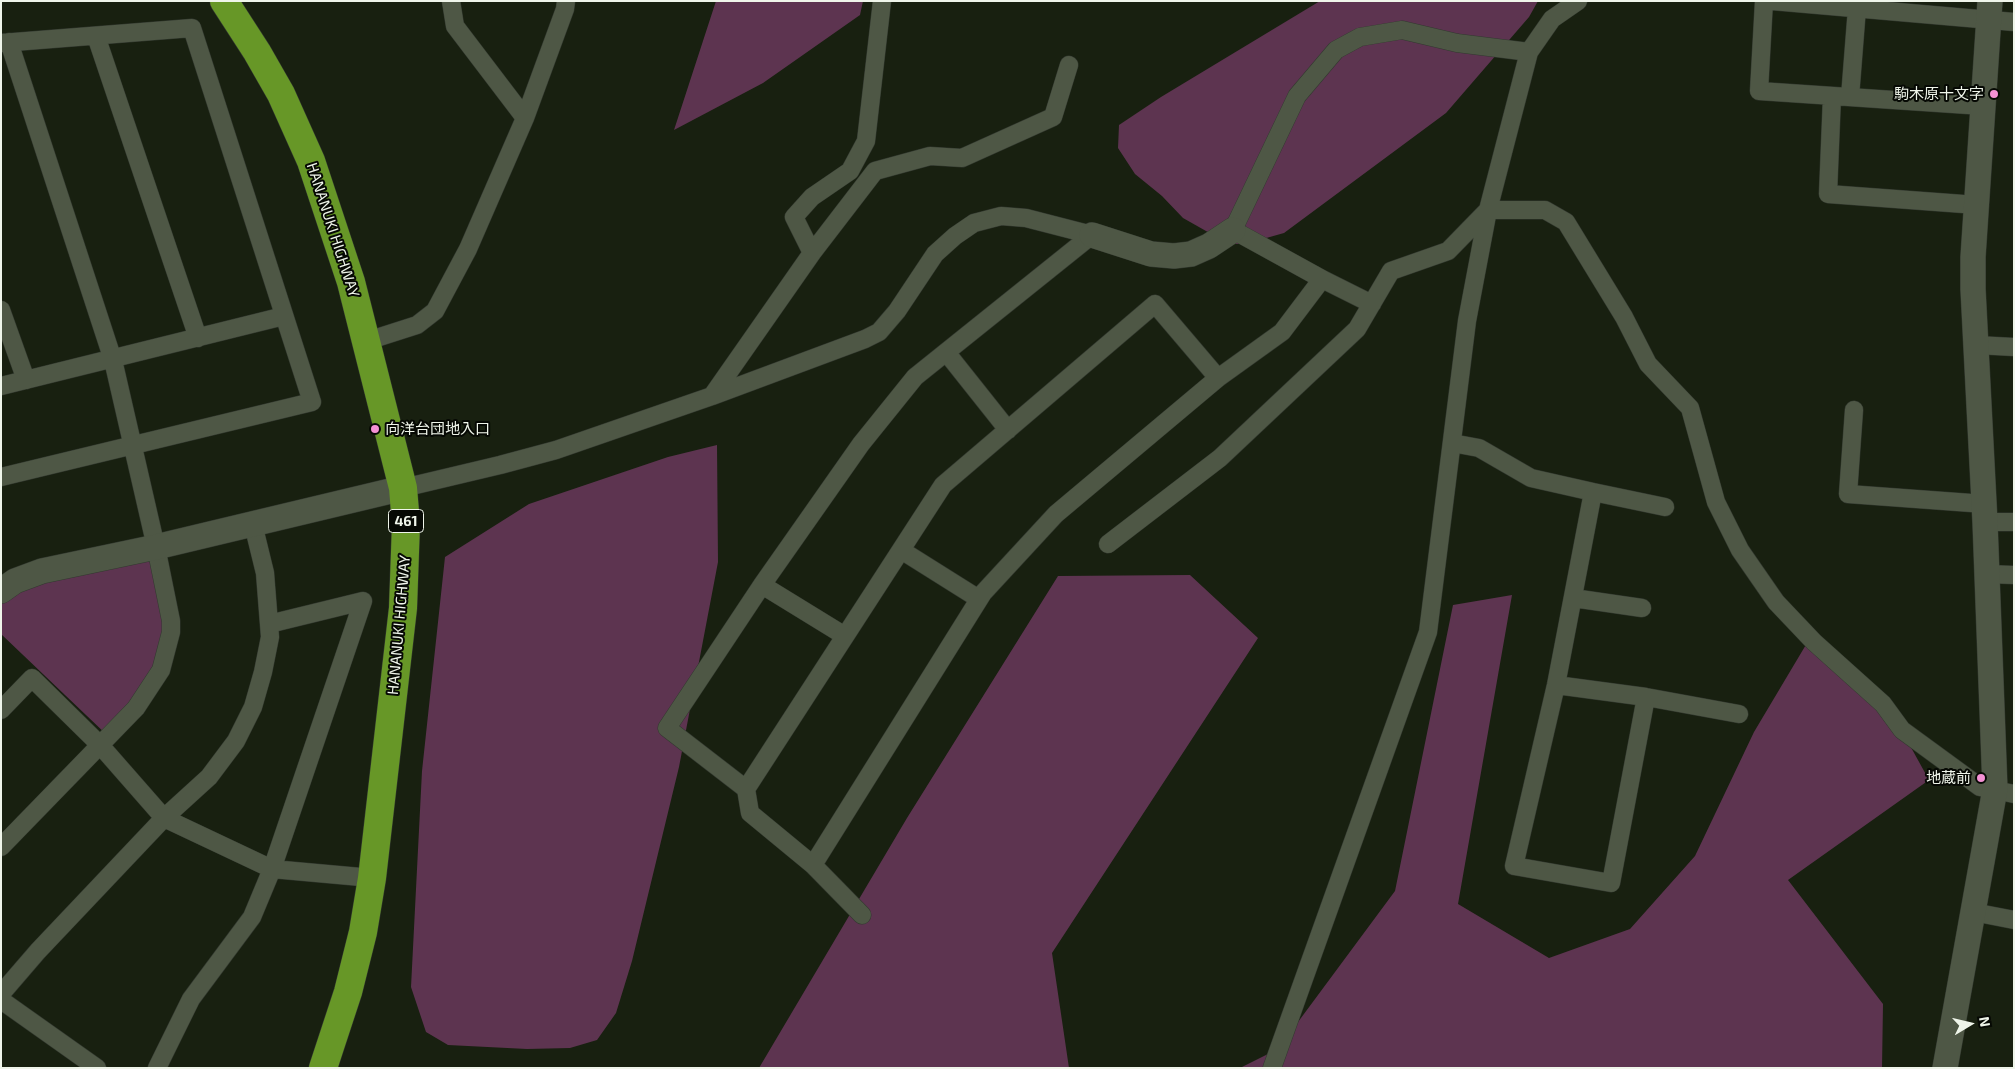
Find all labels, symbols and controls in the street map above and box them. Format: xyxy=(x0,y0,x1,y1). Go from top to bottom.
place label: 駒木原十文字 xyxy=(1894,85,1984,103)
marker: 駒木原十文字 xyxy=(1988,88,2000,100)
street label: HANANUKI HIGHWAY xyxy=(303,161,363,299)
place label: 向洋台団地入口 xyxy=(385,420,490,438)
marker: 向洋台団地入口 xyxy=(369,423,381,435)
road number: 461 xyxy=(388,510,424,532)
street label: HANANUKI HIGHWAY xyxy=(384,554,414,696)
place label: 地蔵前 xyxy=(1926,769,1971,787)
marker: 地蔵前 xyxy=(1975,772,1987,784)
north arrow xyxy=(1945,999,1995,1049)
text: N xyxy=(1976,1015,1994,1028)

